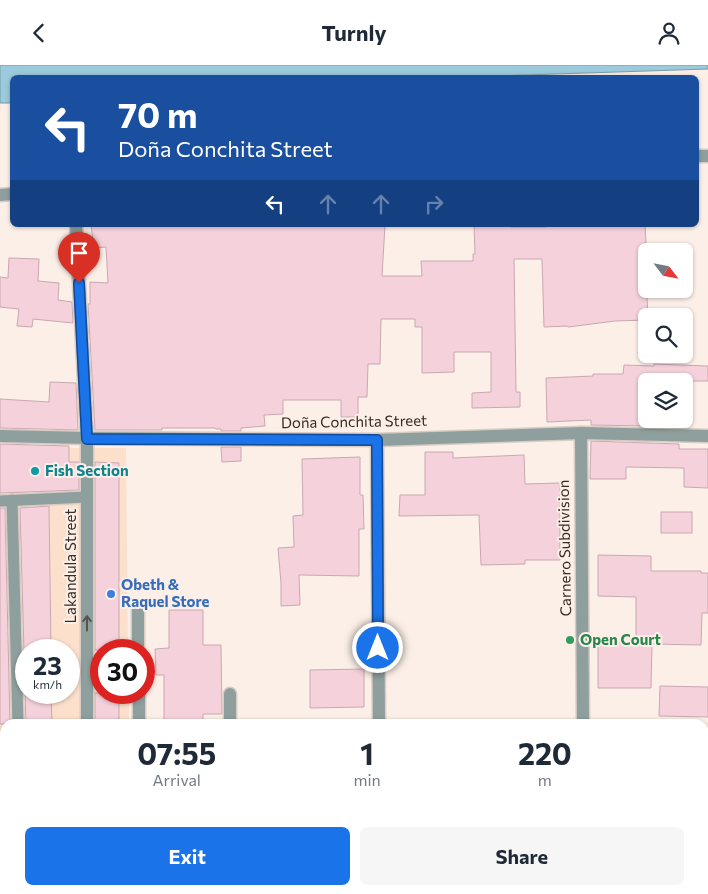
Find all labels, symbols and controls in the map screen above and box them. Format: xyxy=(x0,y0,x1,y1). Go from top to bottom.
icon: back xyxy=(25,19,53,47)
text: Turnly xyxy=(321,19,387,46)
icon: person xyxy=(655,19,683,47)
text: 70 m xyxy=(118,92,198,135)
icon: left xyxy=(35,95,100,160)
text: Doña Conchita Street xyxy=(118,135,333,162)
icon: left xyxy=(261,190,289,218)
icon: ahead xyxy=(314,190,342,218)
icon: ahead xyxy=(367,190,395,218)
icon: right xyxy=(420,190,448,218)
pin xyxy=(58,232,100,283)
icon: arrive xyxy=(65,239,93,267)
north arrow xyxy=(638,243,692,297)
map controls xyxy=(638,243,693,428)
button: search xyxy=(638,308,693,363)
button: layers xyxy=(638,373,693,428)
street label: Doña Conchita Street xyxy=(281,411,427,431)
place label: Fish Section xyxy=(45,461,129,479)
marker: Fish Section xyxy=(29,465,41,477)
street label: Carnero Subdivision xyxy=(554,480,574,616)
street label: Lakandula Street xyxy=(61,509,79,623)
place label: Obeth & Raquel Store xyxy=(121,575,209,610)
marker: Obeth & Raquel Store xyxy=(105,588,117,600)
one-way arrow xyxy=(82,615,92,631)
position arrow xyxy=(351,621,403,673)
place label: Open Court xyxy=(580,630,661,648)
marker: Open Court xyxy=(564,634,576,646)
speed limit sign: 30 xyxy=(90,639,155,704)
text: 23 xyxy=(33,650,62,680)
text: km/h xyxy=(33,677,62,691)
text: 07:55 xyxy=(137,734,216,771)
text: 1 xyxy=(360,734,374,771)
text: 220 xyxy=(518,734,572,771)
text: Arrival xyxy=(153,770,201,789)
text: min xyxy=(353,770,381,789)
text: m xyxy=(538,770,552,789)
button: Exit xyxy=(25,827,350,885)
button: Share xyxy=(360,827,684,885)

